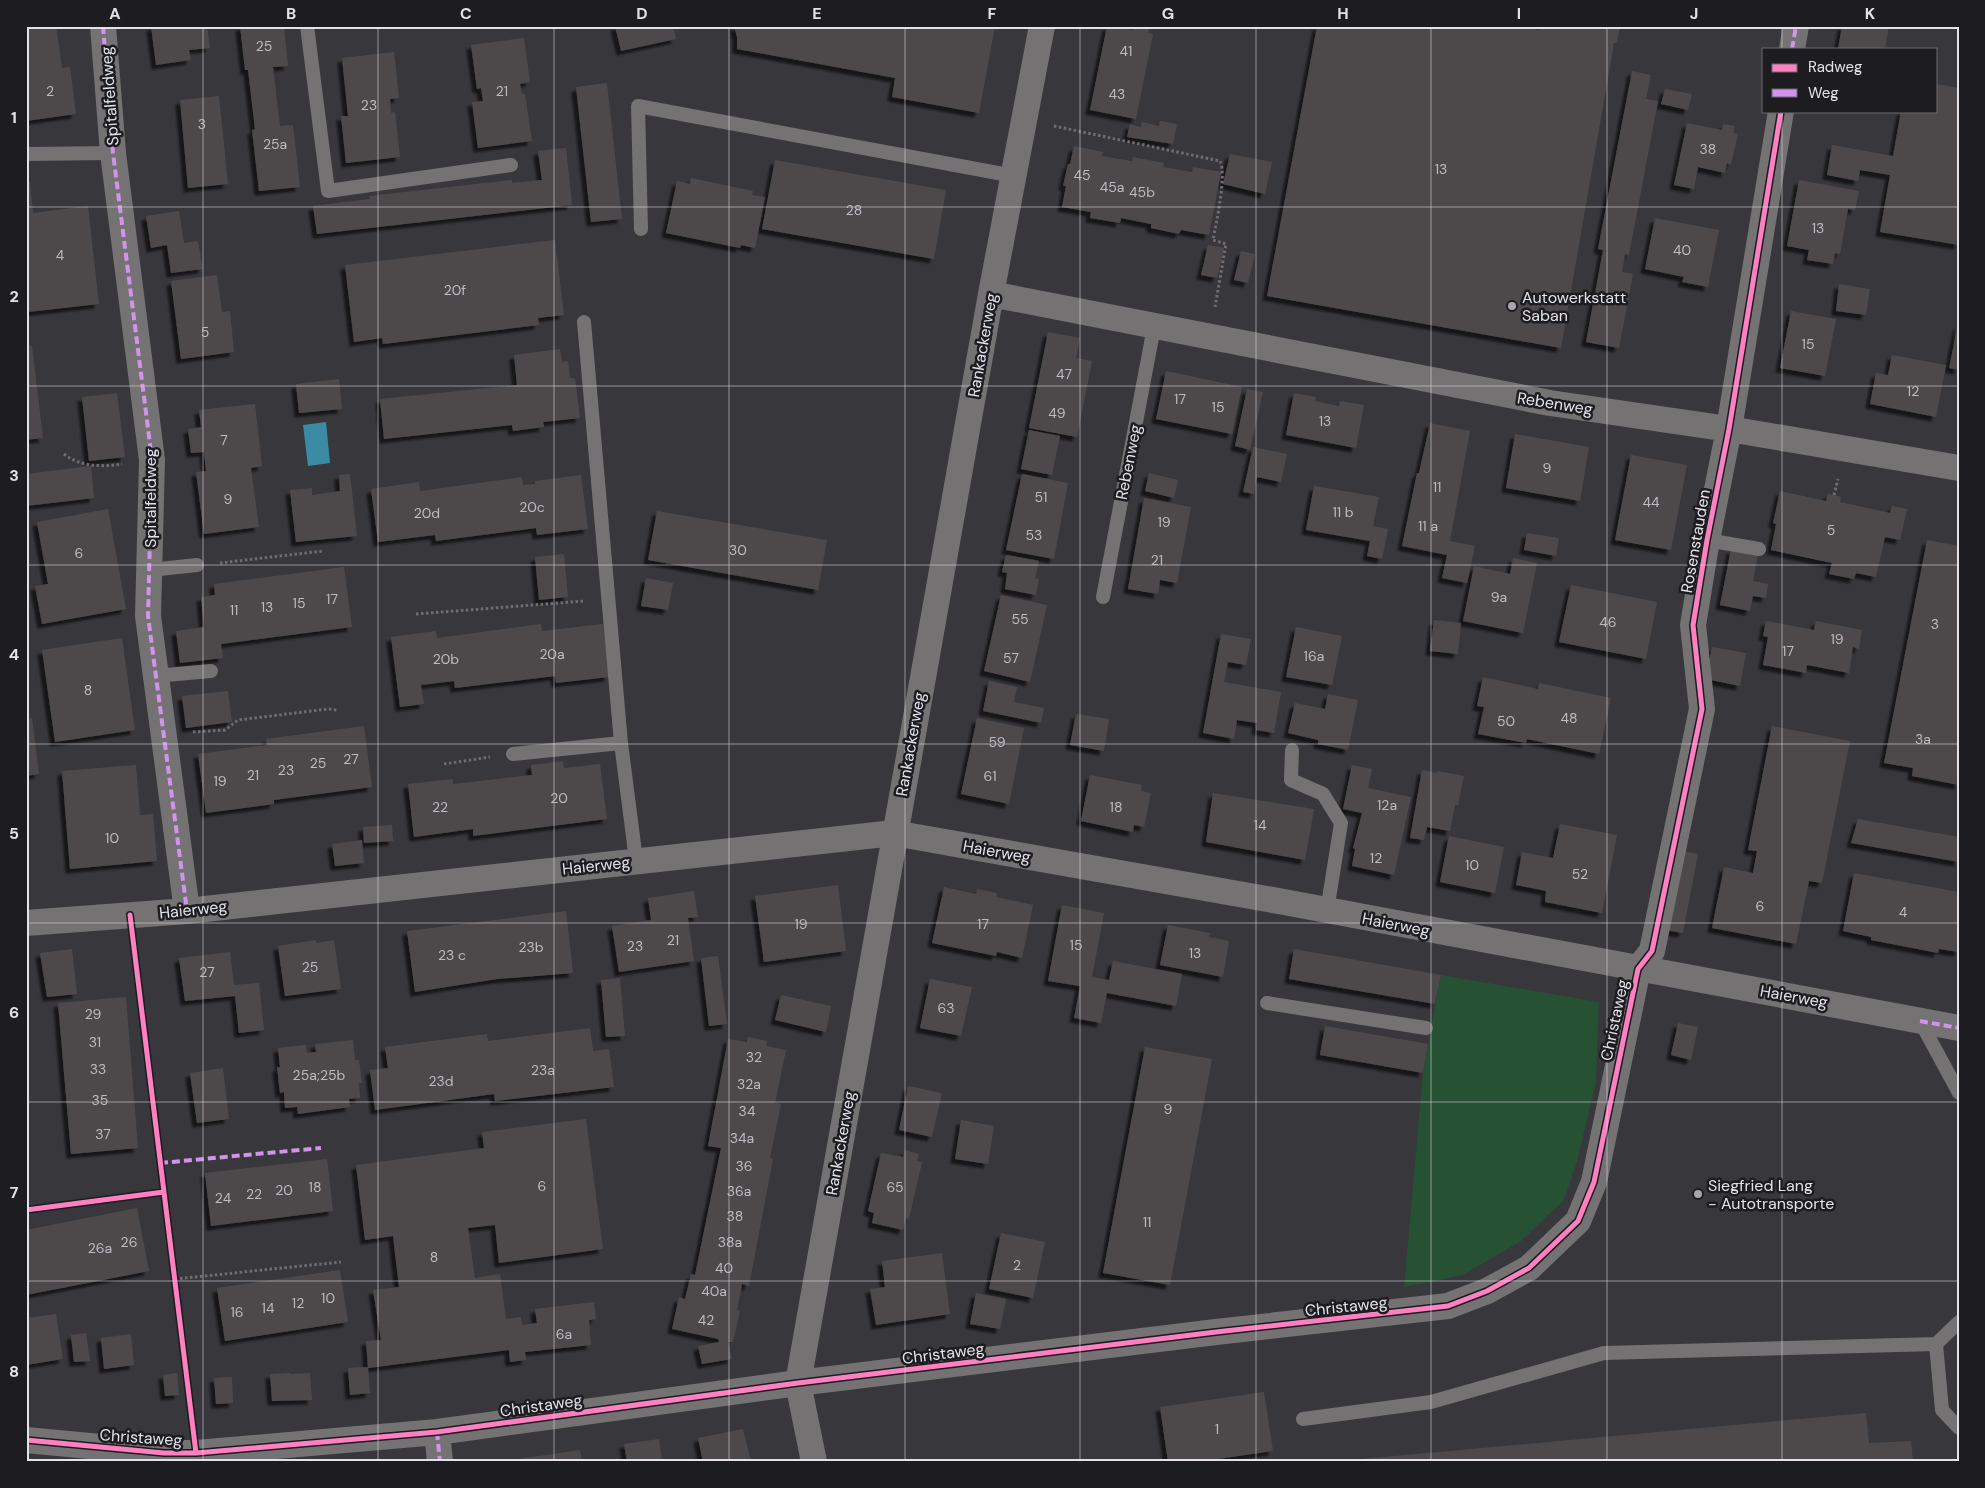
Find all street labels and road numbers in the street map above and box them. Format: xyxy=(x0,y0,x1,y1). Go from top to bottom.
street label: Spitalfeldweg xyxy=(96,46,123,146)
street label: Rankackerweg xyxy=(963,291,1002,399)
street label: Rebenweg xyxy=(1516,387,1594,420)
street label: Rebenweg xyxy=(1111,423,1146,502)
street label: Spitalfeldweg xyxy=(140,448,161,548)
street label: Rosenstauden xyxy=(1676,488,1715,595)
street label: Rankackerweg xyxy=(891,690,930,798)
street label: Haierweg xyxy=(961,835,1032,868)
street label: Haierweg xyxy=(561,851,631,880)
street label: Haierweg xyxy=(158,895,228,924)
street label: Haierweg xyxy=(1360,908,1432,941)
street label: Christaweg xyxy=(1596,977,1633,1063)
street label: Haierweg xyxy=(1758,980,1829,1013)
street label: Rankackerweg xyxy=(821,1089,860,1197)
street label: Christaweg xyxy=(1304,1292,1388,1321)
street label: Christaweg xyxy=(901,1338,985,1369)
street label: Christaweg xyxy=(499,1389,584,1422)
street label: Christaweg xyxy=(99,1424,183,1451)

